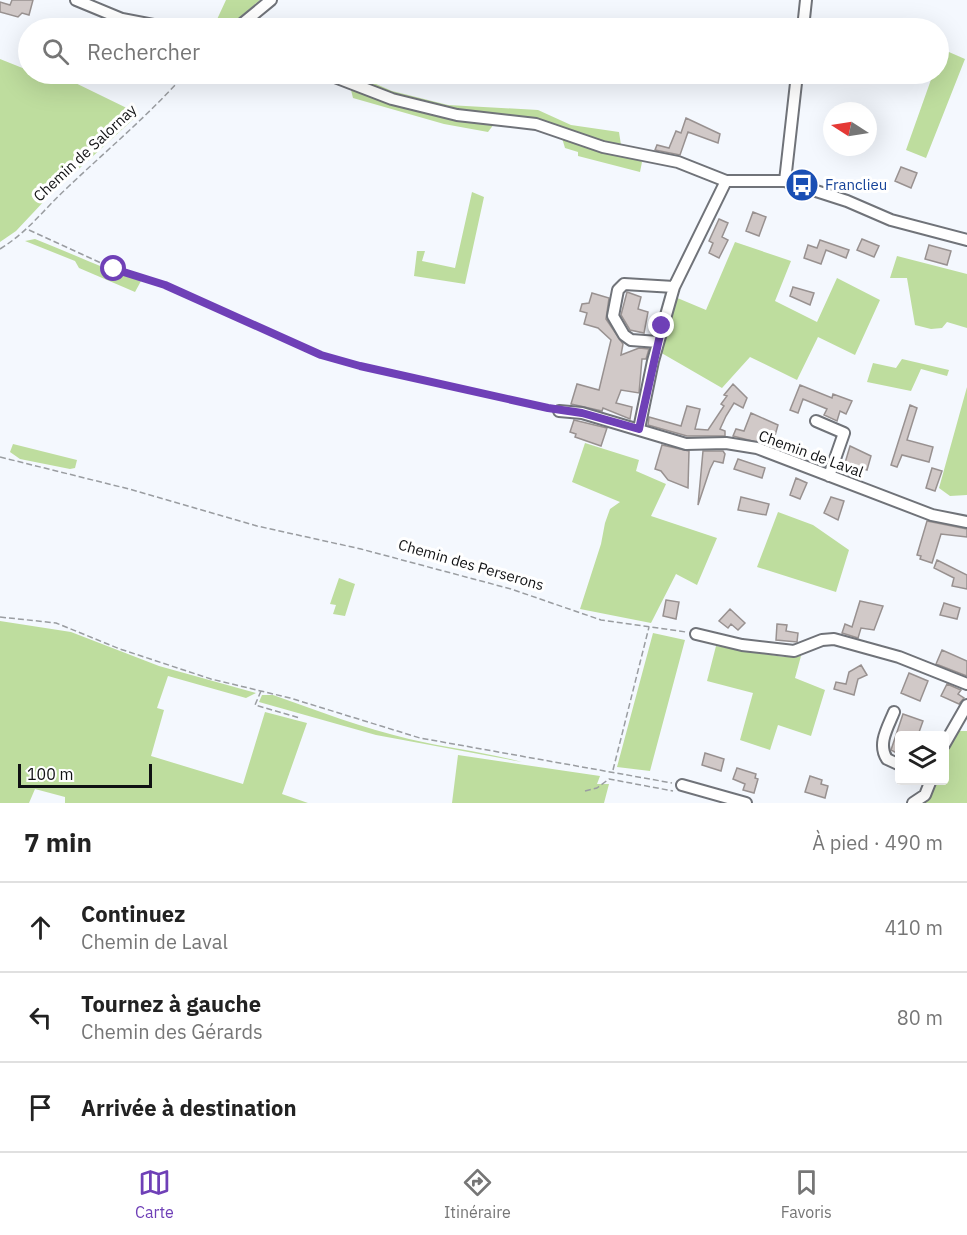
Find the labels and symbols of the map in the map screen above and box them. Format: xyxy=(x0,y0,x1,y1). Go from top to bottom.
street label: Chemin de Salornay xyxy=(29,100,141,205)
north arrow xyxy=(823,102,877,156)
bus stop icon: Franclieu xyxy=(784,167,820,203)
place label: Franclieu xyxy=(825,175,887,194)
route start xyxy=(100,255,126,281)
route end xyxy=(648,312,674,338)
street label: Chemin de Laval xyxy=(756,426,866,481)
street label: Chemin des Perserons xyxy=(396,535,546,594)
scale bar xyxy=(18,761,152,788)

